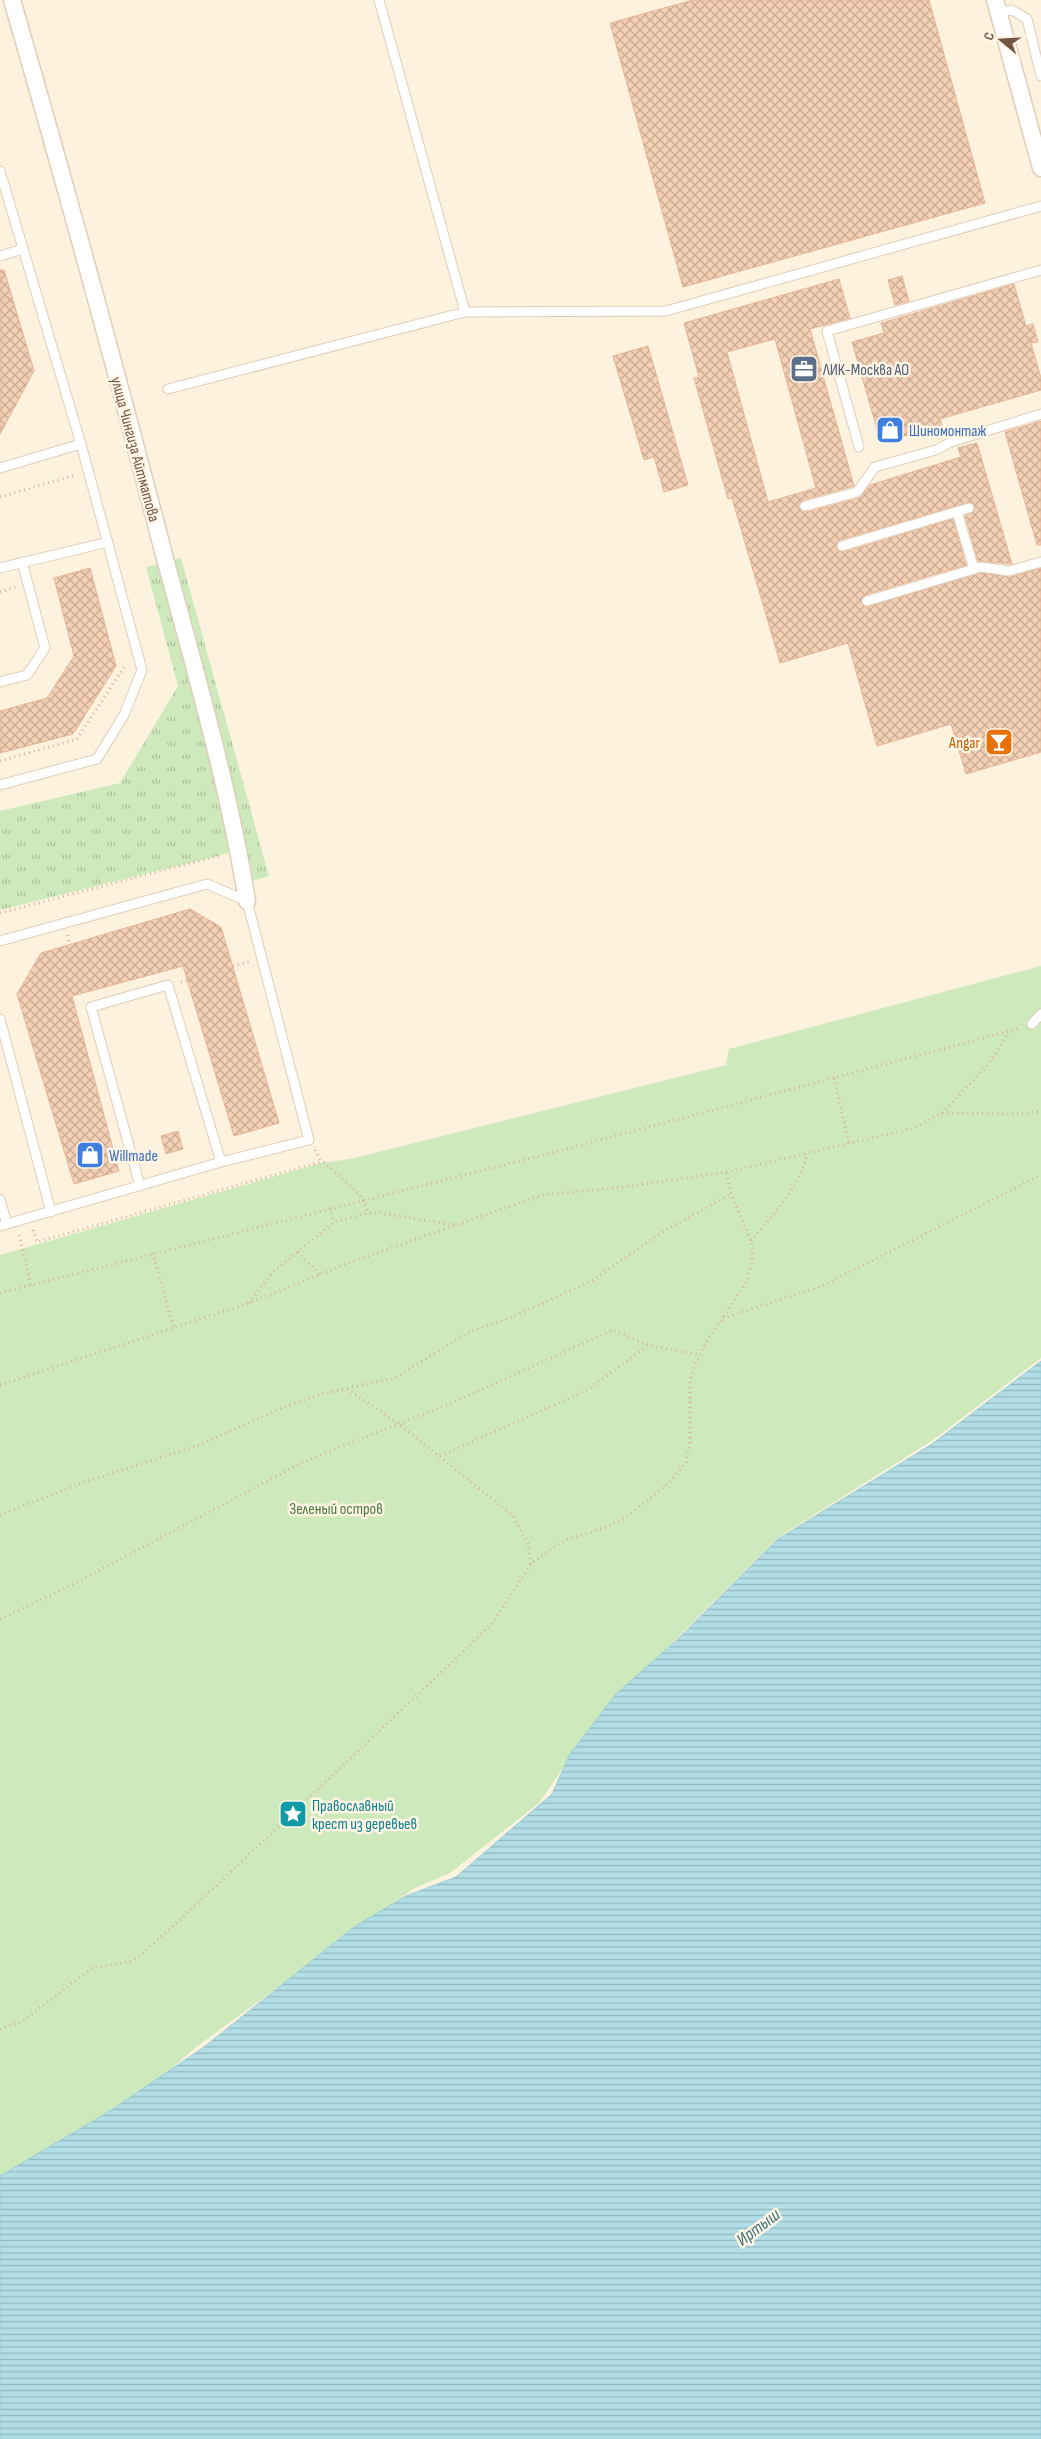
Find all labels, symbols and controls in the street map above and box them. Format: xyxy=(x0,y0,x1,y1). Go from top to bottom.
north arrow xyxy=(976,15,1026,65)
text: С xyxy=(980,30,998,42)
office icon: ЛИК-Москва АО xyxy=(789,354,819,384)
place label: ЛИК-Москва АО xyxy=(822,361,909,380)
street label: улица Чингиза Айтматова xyxy=(106,375,163,524)
shop icon: Шиномонтаж xyxy=(875,415,905,445)
place label: Шиномонтаж xyxy=(909,422,987,441)
bar icon: Angar xyxy=(984,727,1014,757)
place label: Angar xyxy=(948,734,980,753)
shop icon: Willmade xyxy=(75,1140,105,1170)
place label: Willmade xyxy=(109,1147,158,1166)
park label: Зеленый остров xyxy=(289,1500,383,1519)
place label: Православный крест из деревьев xyxy=(312,1797,417,1834)
place icon: Православный крест из деревьев xyxy=(278,1799,308,1829)
water label: Иртыш xyxy=(732,2204,784,2250)

